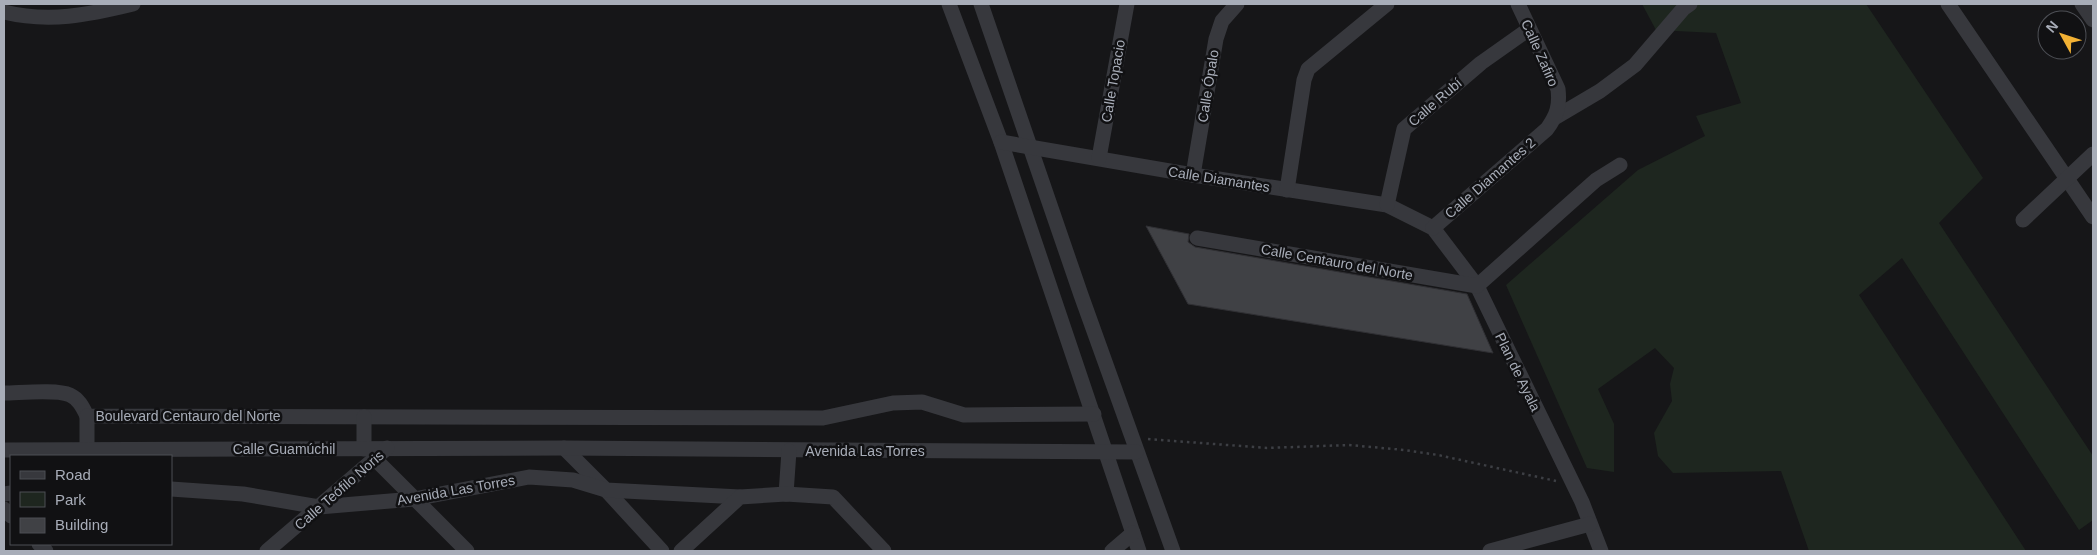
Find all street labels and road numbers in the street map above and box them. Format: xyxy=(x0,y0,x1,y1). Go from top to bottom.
street label: Calle Zafiro xyxy=(1518,17,1562,89)
street label: Calle Topacio xyxy=(1098,38,1128,124)
street label: Calle Ópalo xyxy=(1194,48,1222,123)
street label: Calle Rubí xyxy=(1405,74,1465,129)
street label: Calle Diamantes 2 xyxy=(1442,134,1539,222)
street label: Calle Diamantes xyxy=(1167,163,1271,195)
street label: Calle Centauro del Norte xyxy=(1260,241,1414,283)
street label: Plan de Ayala xyxy=(1492,330,1544,414)
street label: Boulevard Centauro del Norte xyxy=(95,408,281,424)
street label: Calle Guamúchil xyxy=(233,441,335,457)
street label: Avenida Las Torres xyxy=(805,443,925,459)
street label: Calle Teófilo Noris xyxy=(291,447,387,533)
street label: Avenida Las Torres xyxy=(396,472,516,508)

